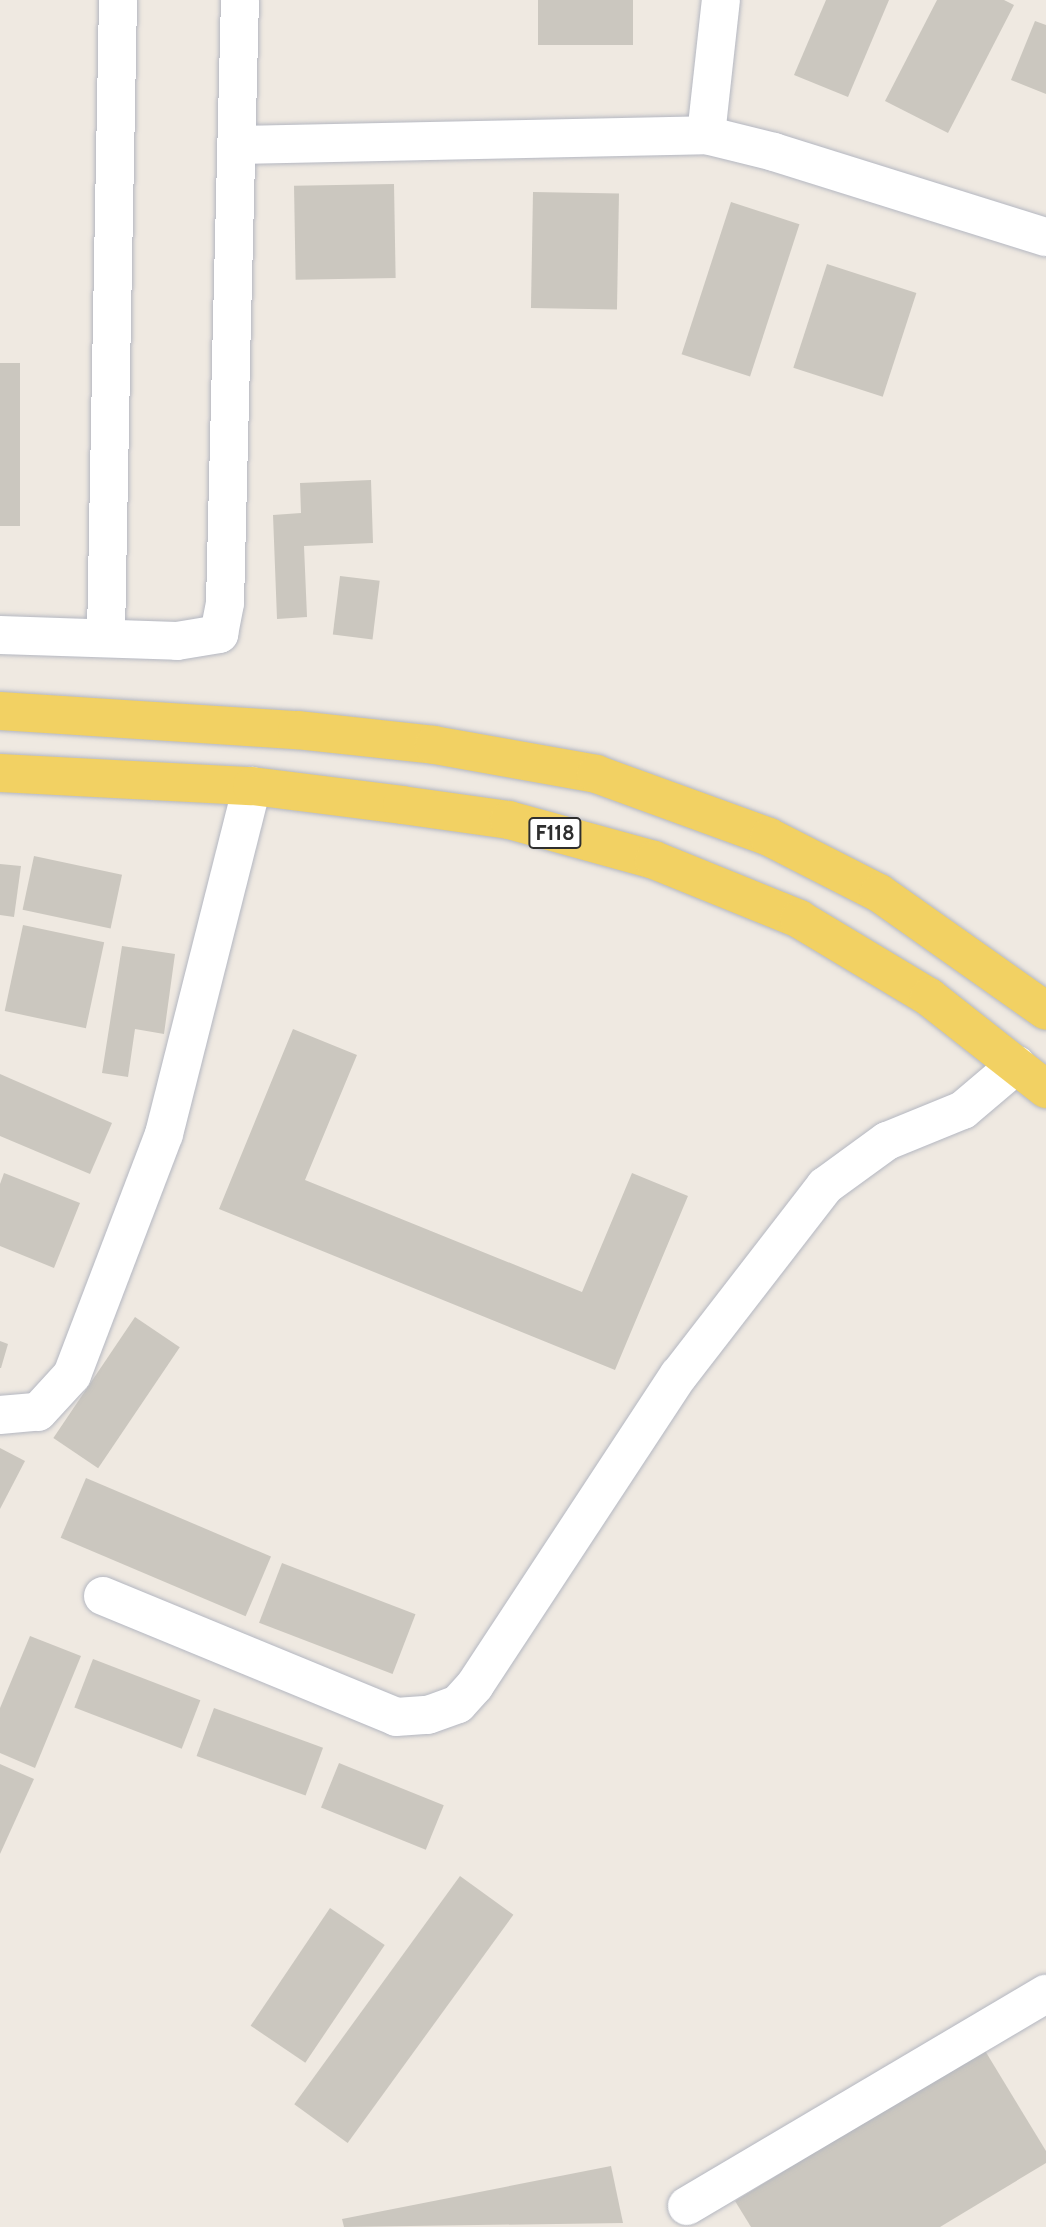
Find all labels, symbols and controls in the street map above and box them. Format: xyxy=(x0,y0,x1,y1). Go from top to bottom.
road number: F118 xyxy=(527,816,583,850)

